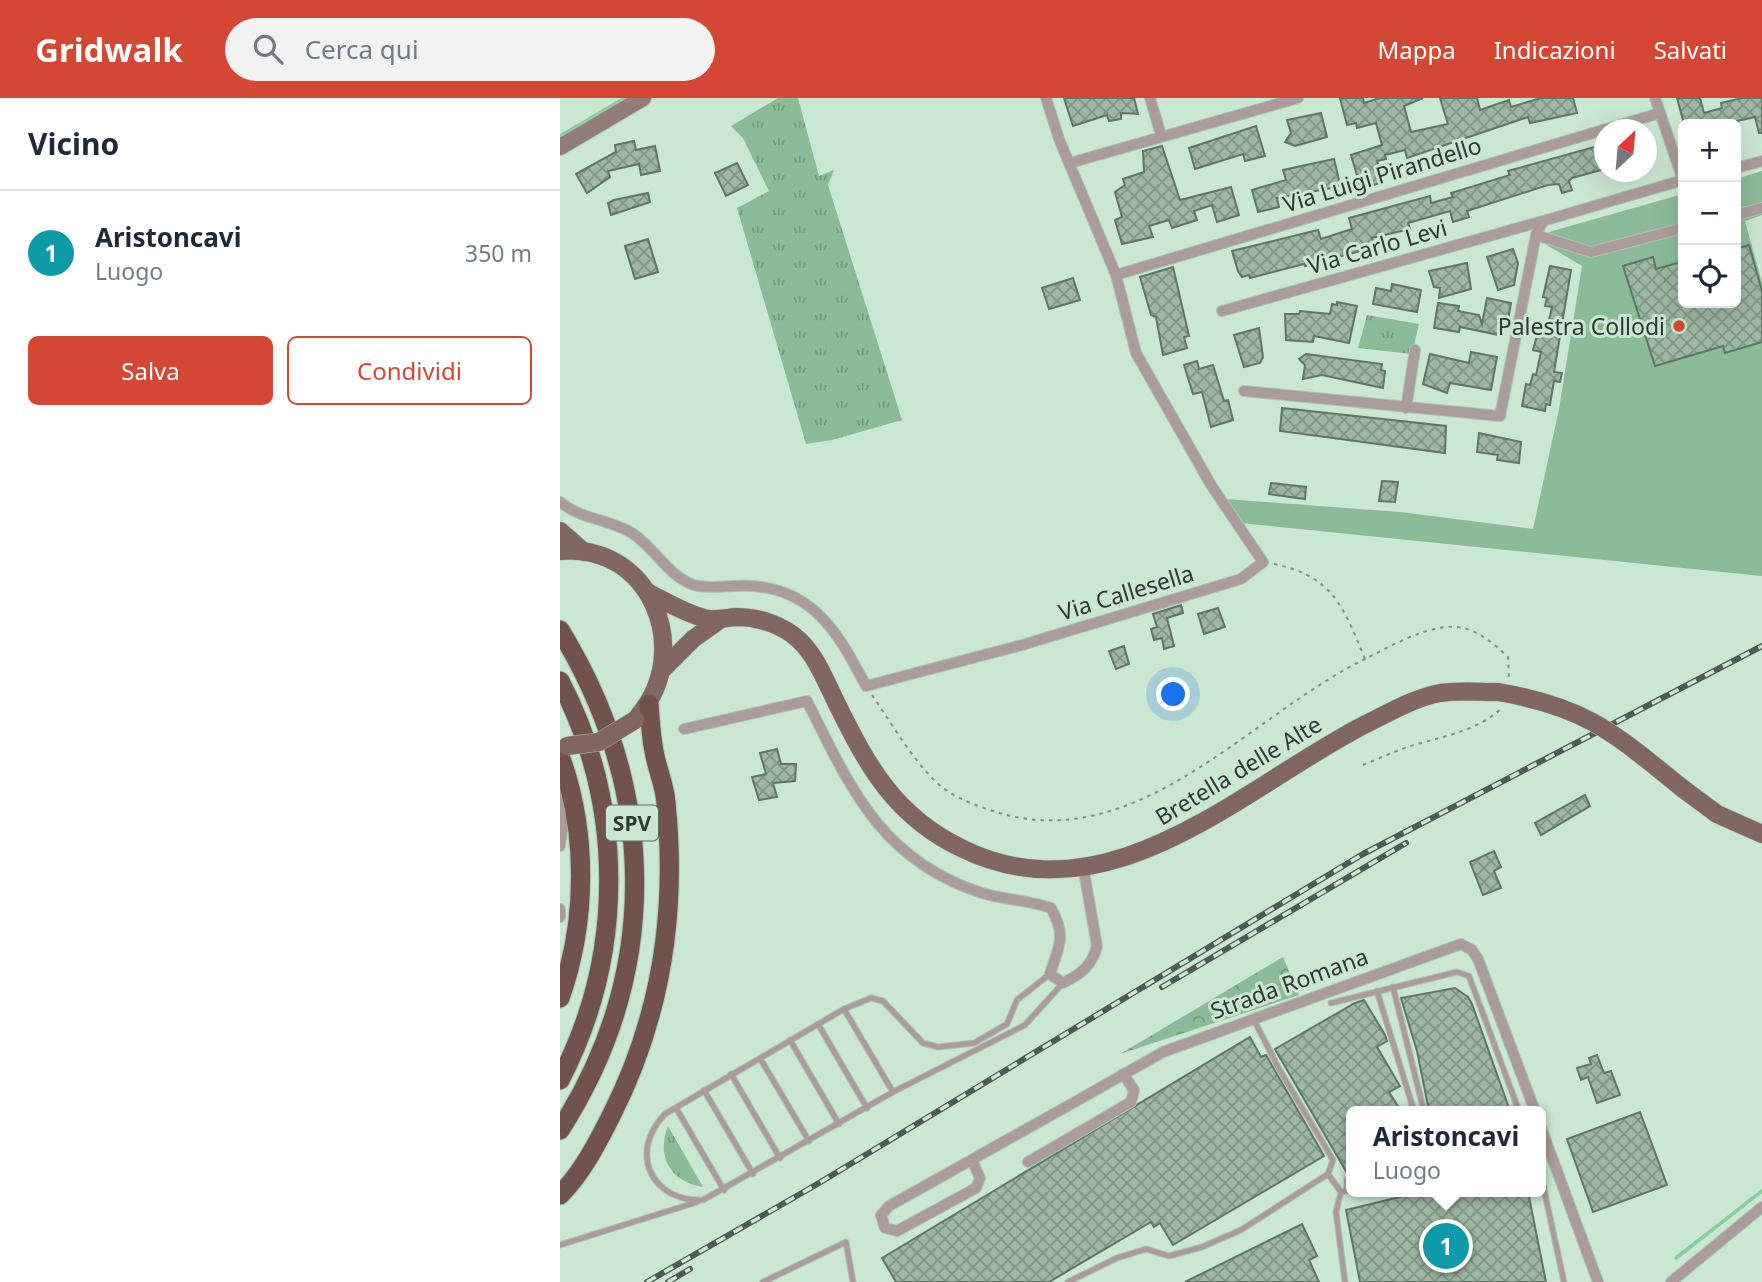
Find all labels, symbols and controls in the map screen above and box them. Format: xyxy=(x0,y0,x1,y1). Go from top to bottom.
search box xyxy=(225,18,715,81)
text: Gridwalk xyxy=(35,27,183,72)
icon: search xyxy=(249,30,287,68)
text: Cerca qui xyxy=(305,31,419,67)
text: Mappa xyxy=(1378,33,1456,66)
text: Indicazioni xyxy=(1494,33,1616,66)
text: Salvati xyxy=(1654,33,1727,66)
north arrow xyxy=(1594,119,1657,182)
map controls xyxy=(1678,119,1741,308)
button: + xyxy=(1678,119,1741,182)
text: Vicino xyxy=(28,123,119,164)
street label: Via Luigi Pirandello xyxy=(1279,129,1485,219)
button: − xyxy=(1678,182,1741,245)
street label: Via Carlo Levi xyxy=(1304,211,1450,281)
text: Aristoncavi xyxy=(95,219,241,255)
text: 1 xyxy=(44,237,58,269)
text: 350 m xyxy=(465,237,532,269)
button: locate xyxy=(1678,245,1741,308)
text: Luogo xyxy=(95,255,163,287)
place label: Palestra Collodi xyxy=(1498,310,1665,342)
marker: Palestra Collodi xyxy=(1671,318,1687,334)
button: Salva xyxy=(28,336,273,405)
button: Condividi xyxy=(287,336,532,405)
street label: Via Callesella xyxy=(1055,556,1197,628)
your location xyxy=(1156,677,1190,711)
street label: Bretella delle Alte xyxy=(1149,708,1327,832)
road number: SPV xyxy=(606,806,658,840)
street label: Strada Romana xyxy=(1206,940,1372,1026)
popup xyxy=(1346,1106,1546,1197)
text: Aristoncavi xyxy=(1373,1118,1519,1154)
text: Luogo xyxy=(1373,1154,1441,1186)
pin: 1 xyxy=(1423,1220,1469,1272)

